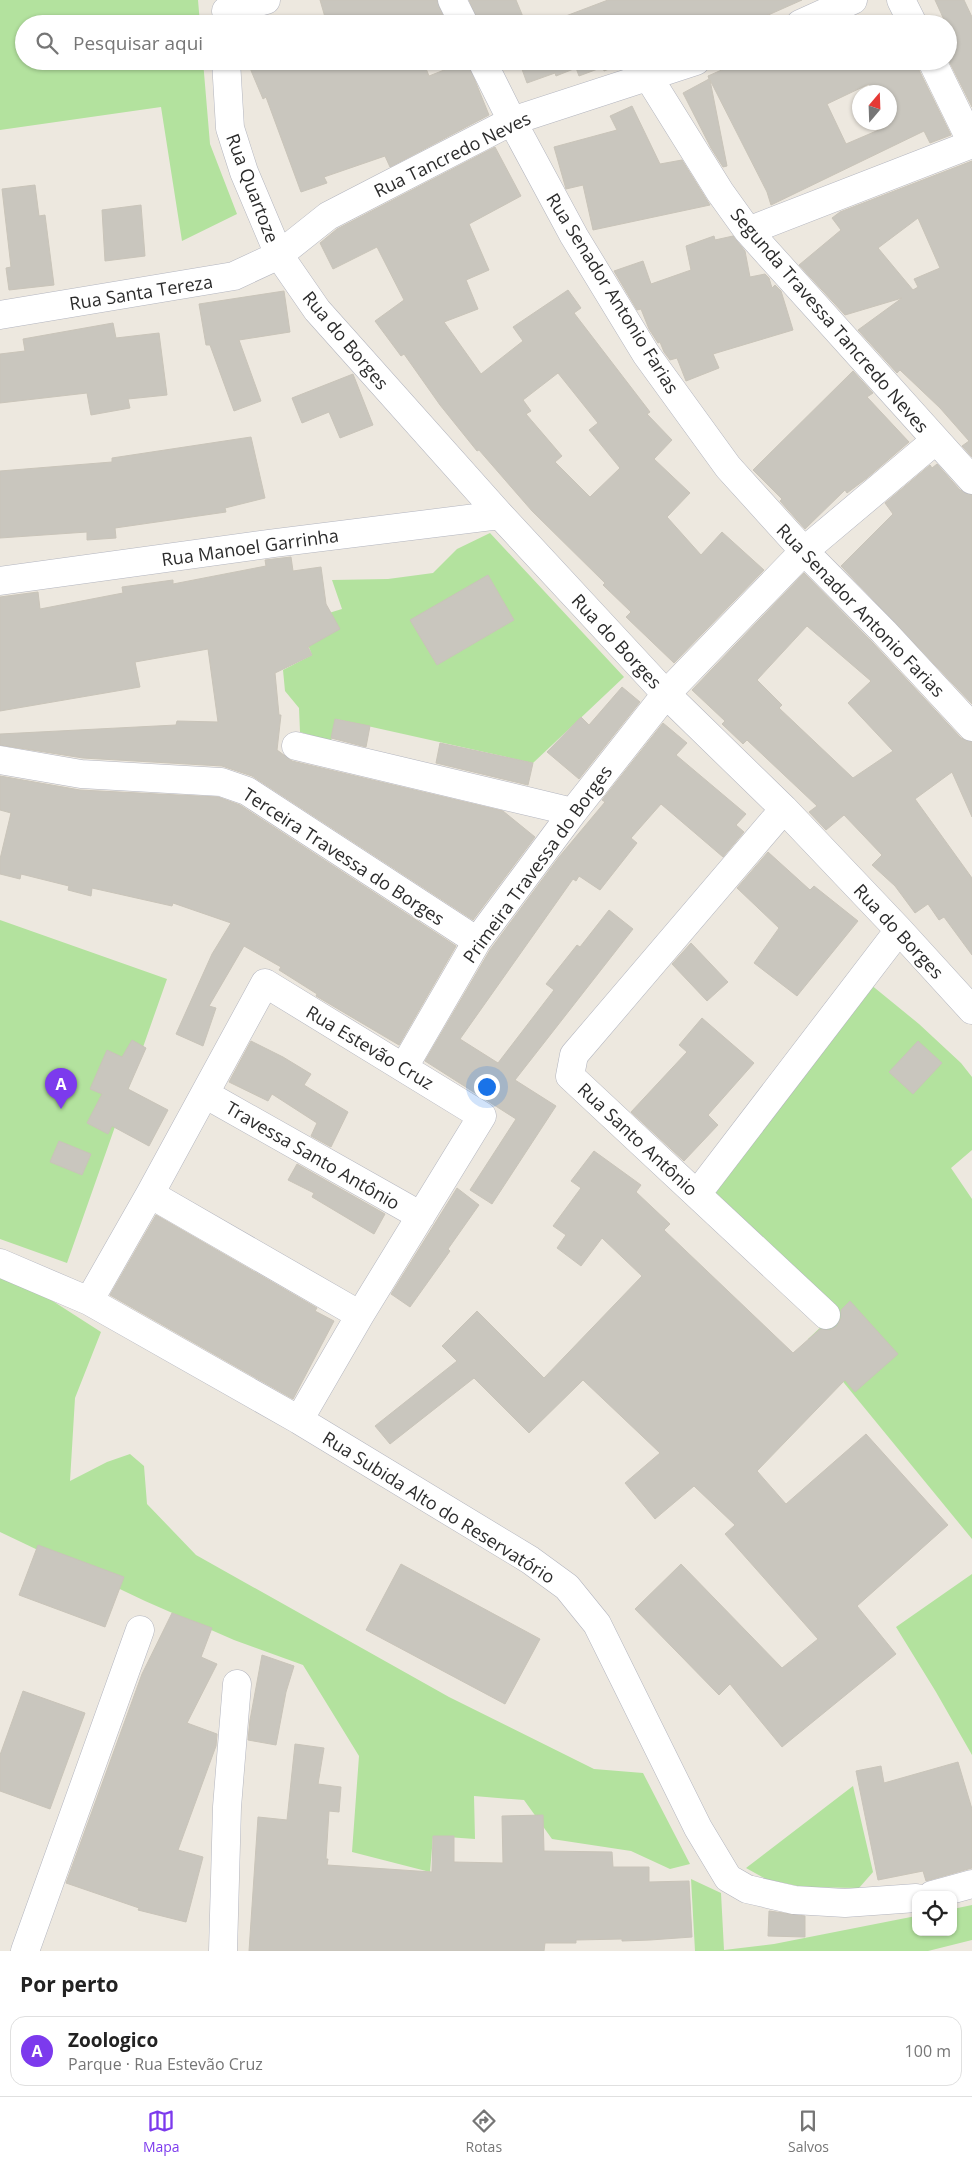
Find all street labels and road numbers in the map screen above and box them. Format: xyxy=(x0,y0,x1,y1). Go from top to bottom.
street label: Rua Tancredo Neves xyxy=(370,106,534,202)
street label: Rua Quartoze xyxy=(221,130,285,246)
street label: Rua Senador Antonio Farias xyxy=(541,188,685,398)
street label: Segunda Travessa Tancredo Neves xyxy=(726,202,934,438)
street label: Rua Santa Tereza xyxy=(68,269,214,315)
street label: Rua do Borges xyxy=(298,286,394,394)
street label: Rua Senador Antonio Farias xyxy=(772,518,950,702)
street label: Rua Manoel Garrinha xyxy=(160,523,340,571)
street label: Rua do Borges xyxy=(567,588,667,694)
street label: Primeira Travessa do Borges xyxy=(457,760,617,968)
street label: Terceira Travessa do Borges xyxy=(239,782,449,930)
street label: Rua do Borges xyxy=(849,878,949,984)
street label: Rua Estevão Cruz xyxy=(302,999,438,1095)
street label: Rua Santo Antônio xyxy=(573,1077,703,1201)
street label: Travessa Santo Antônio xyxy=(222,1095,404,1215)
street label: Rua Subida Alto do Reservatório xyxy=(318,1425,560,1589)

